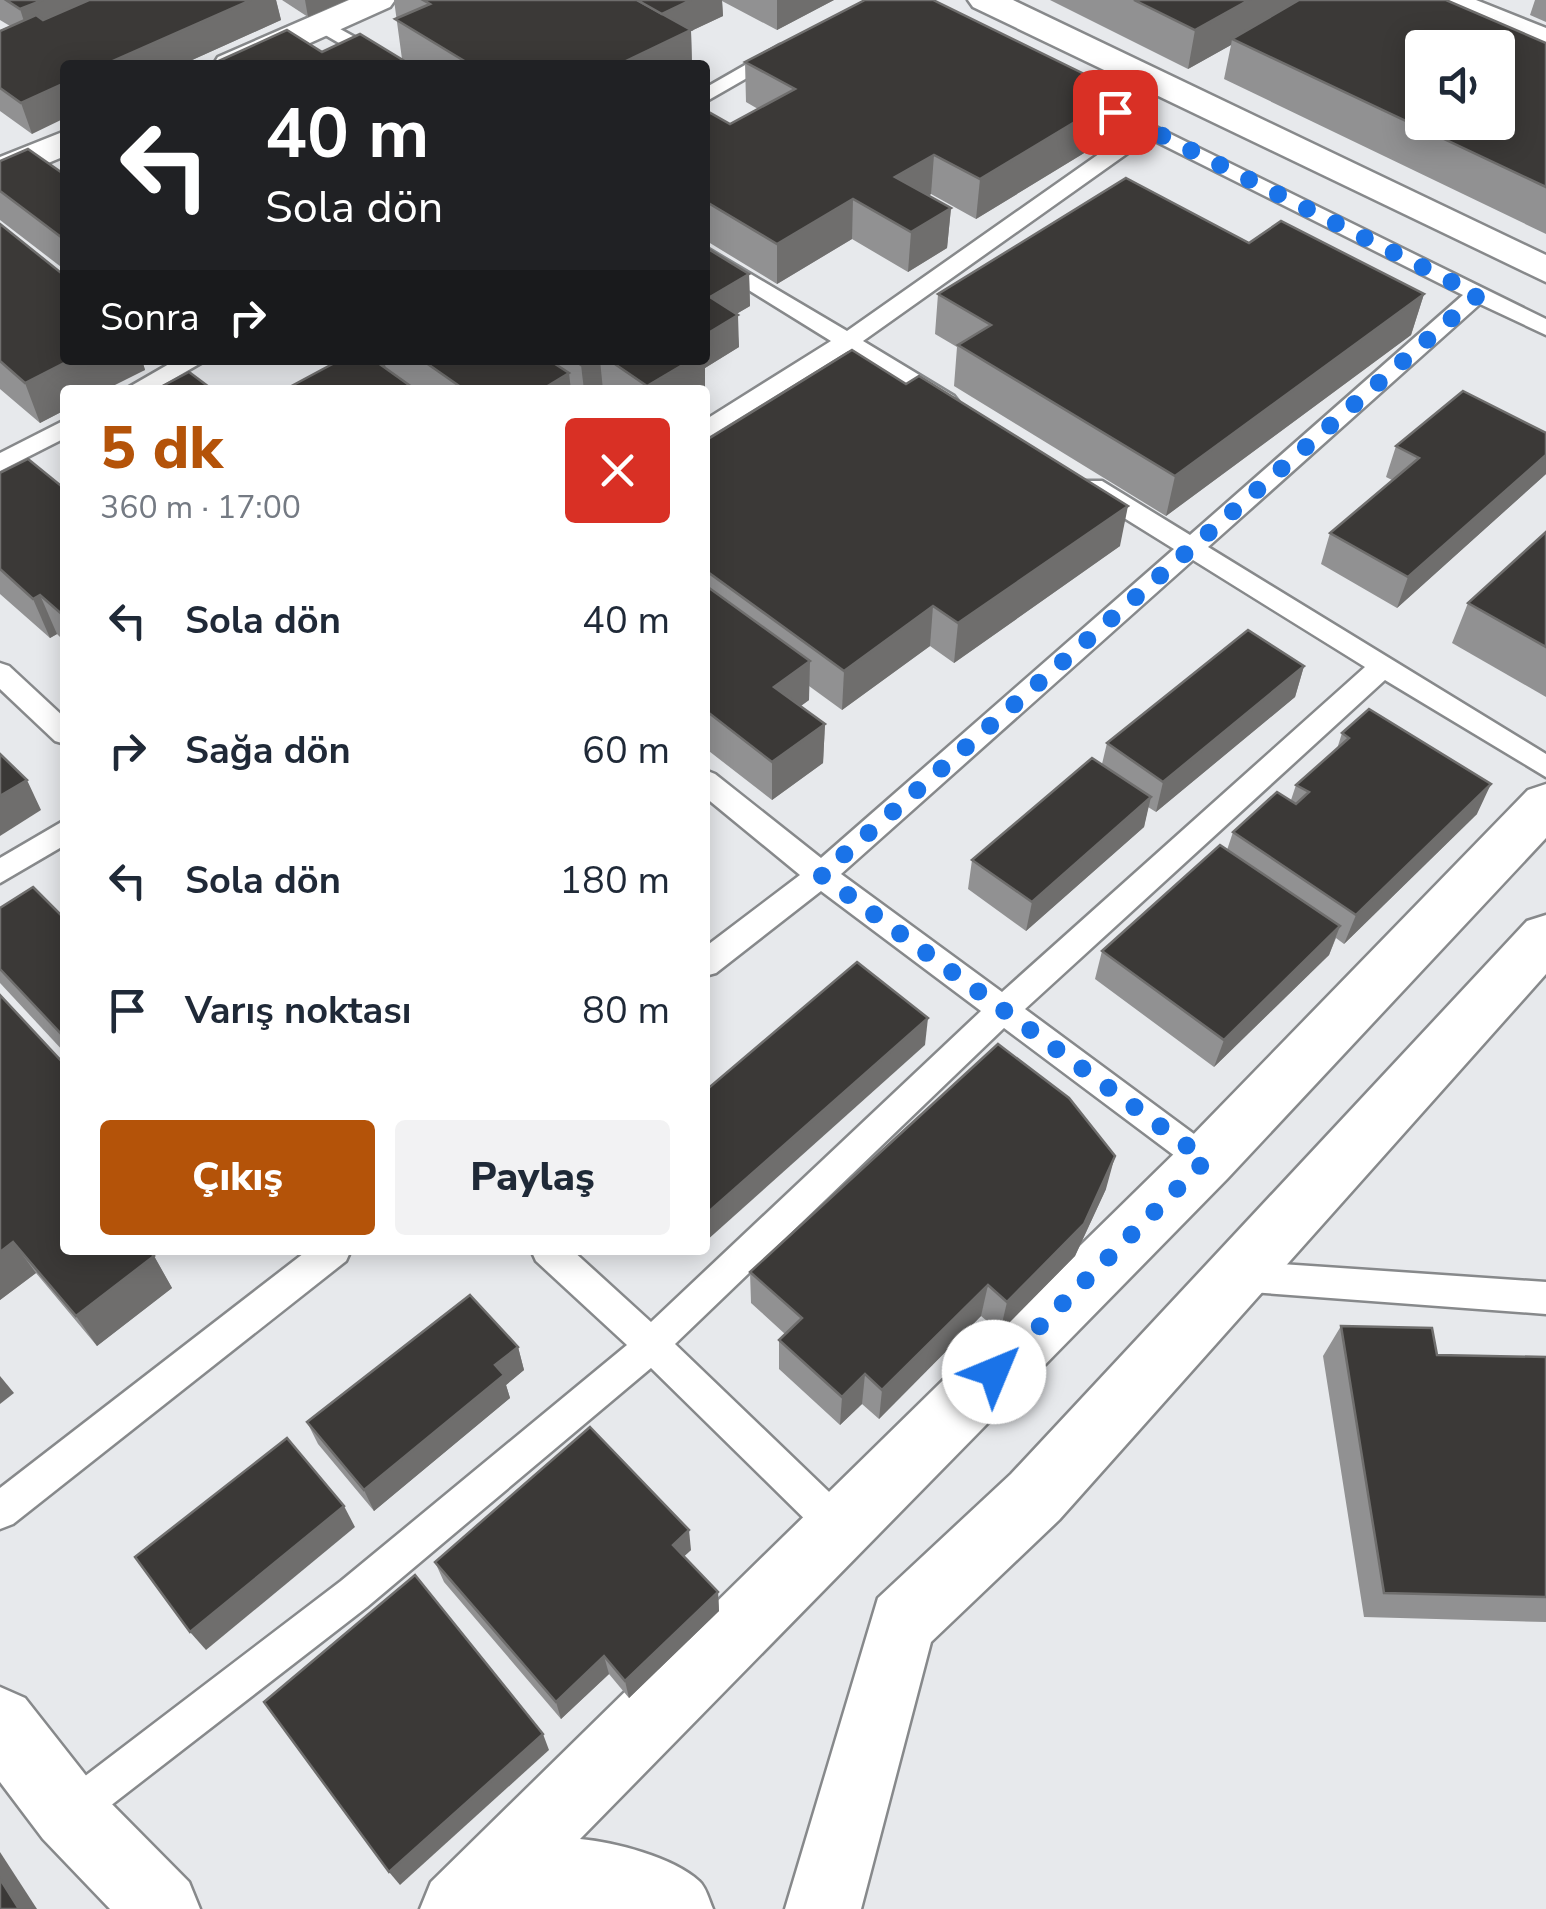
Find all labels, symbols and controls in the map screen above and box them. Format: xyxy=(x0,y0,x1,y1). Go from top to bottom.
map controls xyxy=(1405,30,1515,140)
button: sound xyxy=(1405,30,1515,140)
pin xyxy=(1073,70,1158,155)
icon: arrive xyxy=(1088,85,1143,140)
text: 40 m xyxy=(265,86,429,182)
icon: left xyxy=(100,100,230,230)
text: Sola dön xyxy=(265,177,443,238)
icon: right xyxy=(220,290,275,345)
text: Sonra xyxy=(100,292,200,343)
text: 5 dk xyxy=(100,407,223,489)
button: close xyxy=(565,418,670,523)
text: 360 m · 17:00 xyxy=(100,486,301,529)
icon: left xyxy=(100,593,155,648)
text: Sola dön xyxy=(185,595,341,646)
text: 40 m xyxy=(582,595,670,646)
icon: right xyxy=(100,723,155,778)
text: Sağa dön xyxy=(185,725,351,776)
text: 60 m xyxy=(582,725,670,776)
icon: left xyxy=(100,853,155,908)
text: Sola dön xyxy=(185,855,341,906)
text: 180 m xyxy=(559,855,670,906)
icon: arrive xyxy=(100,983,155,1038)
text: Varış noktası xyxy=(185,985,412,1036)
text: 80 m xyxy=(582,985,670,1036)
button: Çıkış xyxy=(100,1120,375,1235)
button: Paylaş xyxy=(395,1120,670,1235)
position arrow xyxy=(942,1320,1046,1424)

